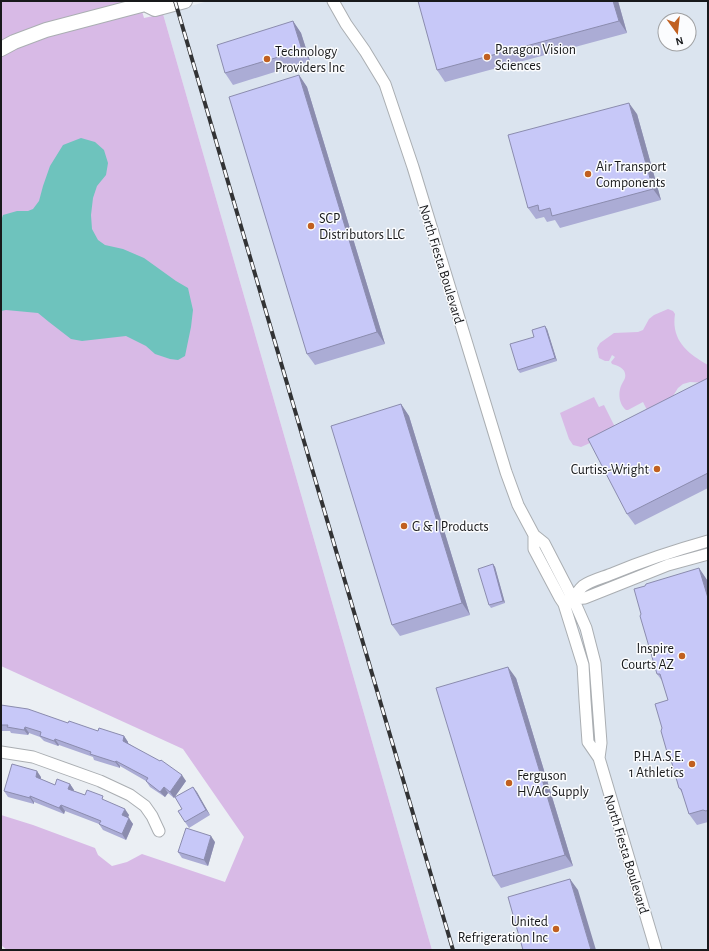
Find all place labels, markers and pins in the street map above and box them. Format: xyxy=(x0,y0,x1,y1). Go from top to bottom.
place label: Paragon Vision Sciences xyxy=(495,43,576,73)
place label: Technology Providers Inc xyxy=(275,45,345,75)
marker: Paragon Vision Sciences xyxy=(482,52,492,62)
marker: Technology Providers Inc xyxy=(262,54,272,64)
place label: Air Transport Components xyxy=(596,160,667,190)
marker: Air Transport Components xyxy=(583,169,593,179)
place label: SCP Distributors LLC xyxy=(319,212,405,242)
marker: SCP Distributors LLC xyxy=(306,221,316,231)
place label: Curtiss-Wright xyxy=(571,463,650,477)
marker: Curtiss-Wright xyxy=(652,464,662,474)
place label: G & I Products xyxy=(412,520,489,534)
marker: G & I Products xyxy=(399,521,409,531)
place label: Inspire Courts AZ xyxy=(621,642,674,672)
marker: Inspire Courts AZ xyxy=(677,651,687,661)
place label: P.H.A.S.E. 1 Athletics xyxy=(629,750,684,780)
marker: P.H.A.S.E. 1 Athletics xyxy=(687,759,697,769)
place label: Ferguson HVAC Supply xyxy=(517,769,589,799)
marker: Ferguson HVAC Supply xyxy=(504,778,514,788)
place label: United Refrigeration Inc xyxy=(458,915,549,945)
marker: United Refrigeration Inc xyxy=(551,924,561,934)

